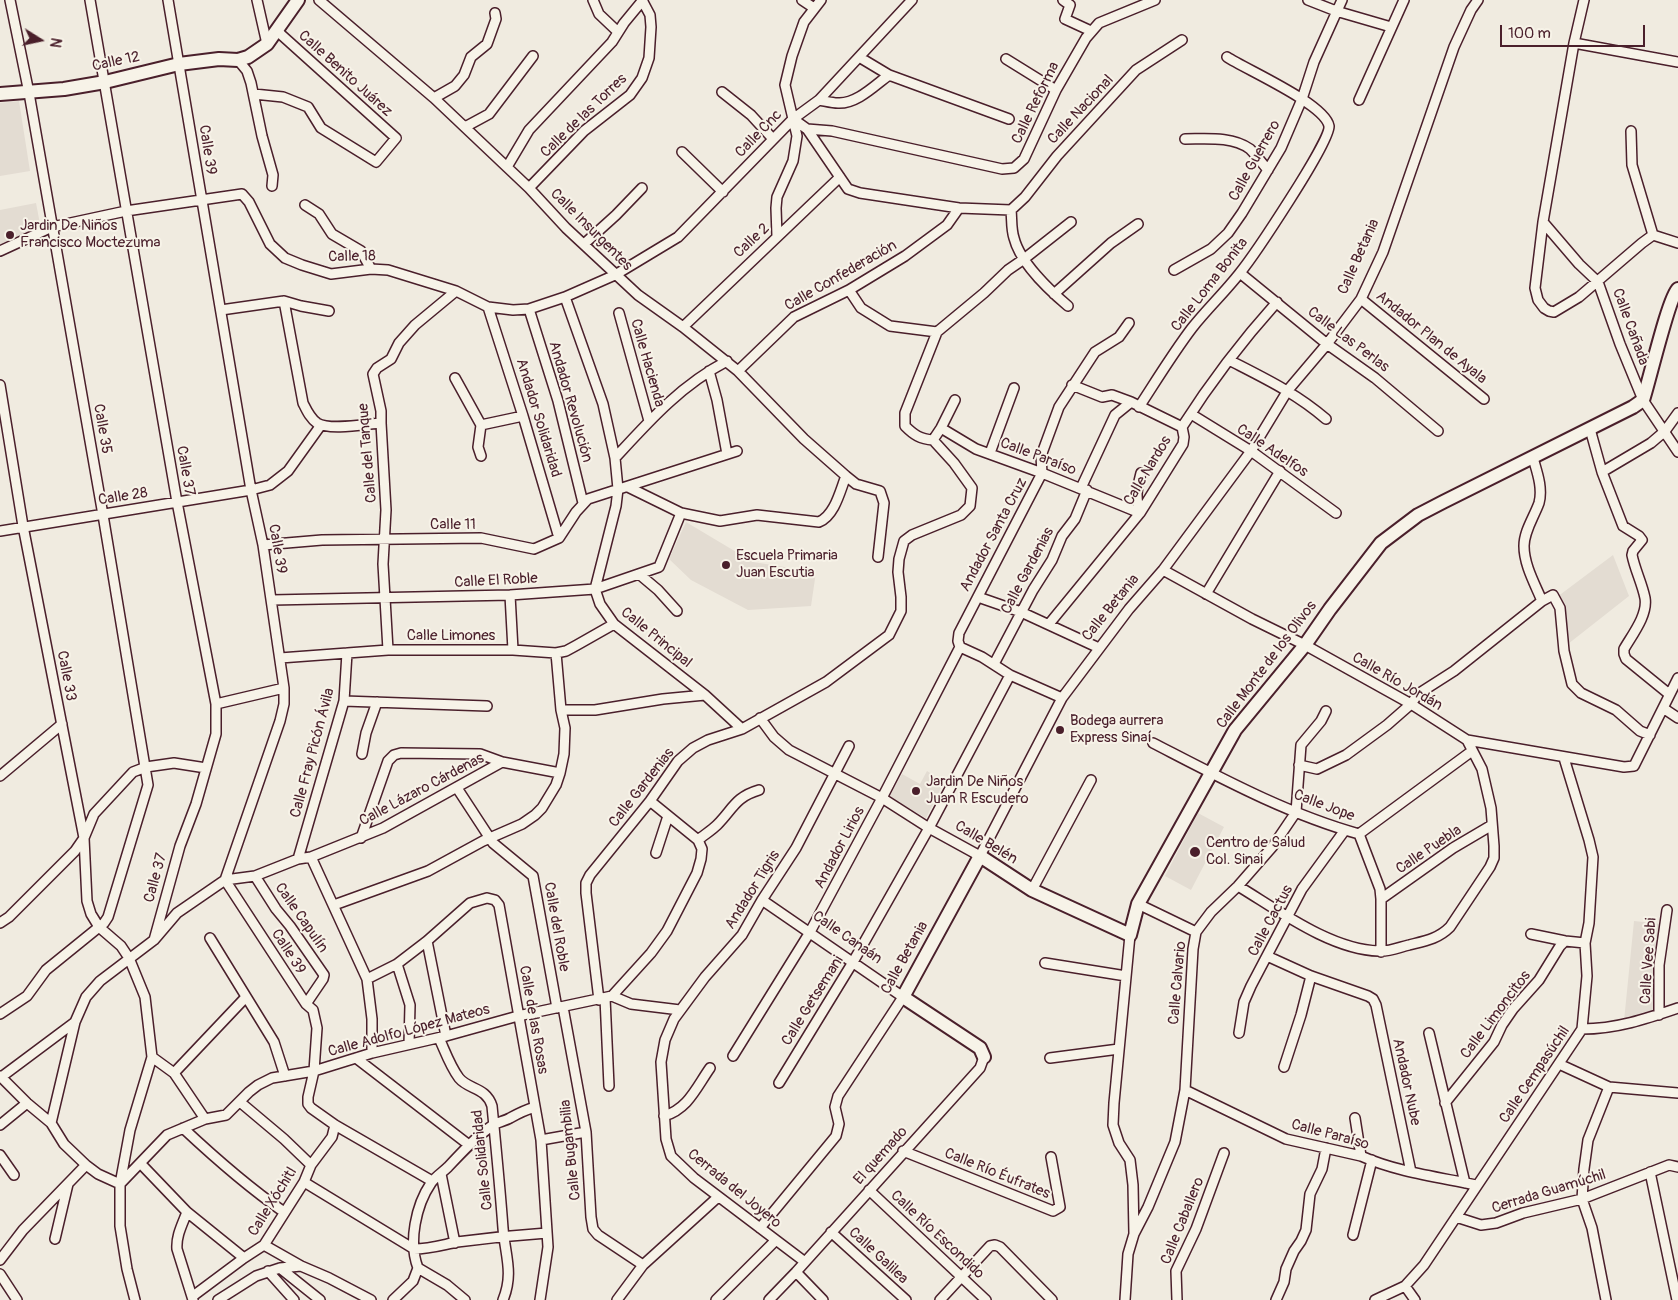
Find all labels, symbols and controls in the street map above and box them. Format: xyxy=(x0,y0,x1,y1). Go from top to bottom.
north arrow xyxy=(15,15,65,65)
scale bar xyxy=(1503,15,1648,47)
text: 100 m xyxy=(1508,24,1551,43)
street label: Calle Benito Juárez xyxy=(294,27,396,121)
text: N xyxy=(46,37,64,49)
street label: Calle 12 xyxy=(91,48,141,76)
street label: Calle Reforma xyxy=(1008,59,1064,147)
street label: Calle de las Torres xyxy=(537,70,631,162)
street label: Calle Nacional xyxy=(1044,72,1118,148)
street label: Calle Cnc xyxy=(732,106,786,162)
street label: Calle Guerrero xyxy=(1225,117,1285,205)
street label: Calle 39 xyxy=(194,124,220,176)
street label: Calle Insurgentes xyxy=(546,185,636,275)
place label: Jardin De Niños Francisco Moctezuma xyxy=(20,217,160,252)
street label: Calle Betania xyxy=(1334,217,1384,297)
street label: Calle 2 xyxy=(730,220,774,262)
marker: Jardin De Niños Francisco Moctezuma xyxy=(4,229,16,241)
street label: Calle Loma Bonita xyxy=(1168,234,1252,336)
street label: Calle Confederación xyxy=(782,237,900,315)
street label: Calle 18 xyxy=(328,248,376,266)
street label: Calle Cañada xyxy=(1608,286,1652,368)
street label: Andador Plan de Ayala xyxy=(1372,288,1490,388)
street label: Calle Las Perlas xyxy=(1304,303,1392,377)
street label: Calle Hacienda xyxy=(626,317,668,409)
street label: Andador Revolución xyxy=(544,339,596,465)
street label: Andador Solidaridad xyxy=(511,356,565,480)
street label: Calle del Tanque xyxy=(355,402,381,504)
street label: Calle 35 xyxy=(89,403,115,455)
street label: Calle Adelfos xyxy=(1233,421,1311,481)
street label: Calle Nardos xyxy=(1120,433,1176,509)
street label: Calle Paraíso xyxy=(997,434,1079,480)
street label: Calle 37 xyxy=(172,445,198,497)
street label: Andador Santa Cruz xyxy=(956,475,1032,595)
street label: Calle 28 xyxy=(97,484,149,510)
street label: Calle 11 xyxy=(430,516,476,534)
street label: Calle 39 xyxy=(264,523,290,575)
street label: Calle Gardenias xyxy=(998,525,1058,617)
place label: Escuela Primaria Juan Escutia xyxy=(736,547,838,582)
marker: Escuela Primaria Juan Escutia xyxy=(720,559,732,571)
street label: Calle El Roble xyxy=(454,570,538,592)
street label: Calle Betania xyxy=(1079,571,1143,645)
street label: Calle Monte de los Olivos xyxy=(1213,598,1321,732)
street label: Calle Principal xyxy=(617,604,695,672)
street label: Calle Limones xyxy=(407,627,495,645)
street label: Calle 33 xyxy=(52,649,80,703)
street label: Calle Río Jordán xyxy=(1349,649,1445,715)
street label: Calle Fray Picón Ávila xyxy=(287,686,339,820)
place label: Bodega aurrera Express Sinaí xyxy=(1070,712,1164,747)
marker: Bodega aurrera Express Sinaí xyxy=(1054,724,1066,736)
street label: Calle Gardenias xyxy=(606,745,678,831)
street label: Calle Lázaro Cárdenas xyxy=(357,749,487,831)
place label: Jardin De Niños Juan R Escudero xyxy=(926,773,1029,808)
marker: Jardin De Niños Juan R Escudero xyxy=(910,785,922,797)
street label: Calle Jope xyxy=(1291,786,1357,826)
street label: Andador Lirios xyxy=(811,804,869,892)
street label: Calle Belén xyxy=(951,817,1021,869)
street label: Calle Puebla xyxy=(1393,822,1465,878)
place label: Centro de Salud Col. Sinai xyxy=(1206,834,1305,869)
marker: Centro de Salud Col. Sinai xyxy=(1188,845,1202,859)
street label: Andador Tigris xyxy=(722,847,784,933)
street label: Calle 37 xyxy=(141,851,171,905)
street label: Calle Capulín xyxy=(270,880,332,956)
street label: Calle del Roble xyxy=(539,881,573,973)
street label: Calle Cactus xyxy=(1245,882,1297,960)
street label: Calle Canaán xyxy=(809,907,885,969)
street label: Calle Vee Sabi xyxy=(1637,917,1661,1005)
street label: Calle Betania xyxy=(878,918,932,998)
street label: Calle 39 xyxy=(267,926,309,978)
street label: Calle Calvario xyxy=(1165,941,1191,1025)
street label: Calle Getsemani xyxy=(778,953,848,1049)
street label: Calle de las Rosas xyxy=(515,964,551,1076)
street label: Calle Limoncitos xyxy=(1457,967,1535,1063)
street label: Calle Adolfo López Mateos xyxy=(326,1001,492,1061)
street label: Calle Cempasúchil xyxy=(1496,1023,1574,1127)
street label: Andador Nube xyxy=(1388,1037,1424,1127)
street label: Calle Bugambilia xyxy=(557,1099,585,1201)
street label: Calle Solidaridad xyxy=(469,1109,497,1211)
street label: Calle Paraíso xyxy=(1289,1116,1371,1154)
street label: El quemado xyxy=(850,1123,912,1189)
street label: Calle Río Éufrates xyxy=(942,1145,1052,1203)
street label: Cerrada del Joyero xyxy=(683,1146,785,1232)
street label: Calle Xóchitl xyxy=(245,1164,301,1240)
street label: Cerrada Guamúchil xyxy=(1490,1166,1608,1218)
street label: Calle Caballero xyxy=(1157,1175,1209,1267)
street label: Calle Río Escondido xyxy=(886,1187,988,1283)
street label: Calle Galilea xyxy=(844,1224,912,1288)

